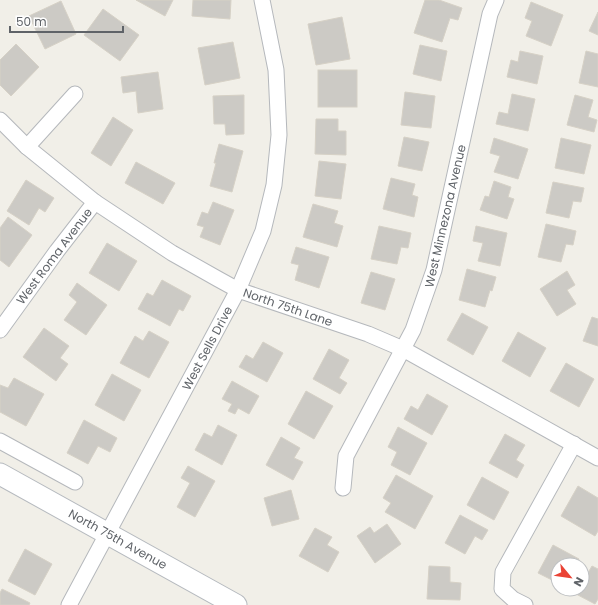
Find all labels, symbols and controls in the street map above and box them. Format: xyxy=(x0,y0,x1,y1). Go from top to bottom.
scale bar xyxy=(10,8,123,34)
text: 50 m xyxy=(16,13,47,30)
street label: West Minnezona Avenue xyxy=(420,143,470,289)
street label: West Roma Avenue xyxy=(12,204,96,308)
street label: North 75th Lane xyxy=(241,284,335,330)
street label: West Sells Drive xyxy=(178,303,236,393)
street label: North 75th Avenue xyxy=(66,505,170,573)
north arrow xyxy=(550,557,590,597)
text: N xyxy=(570,574,588,589)

